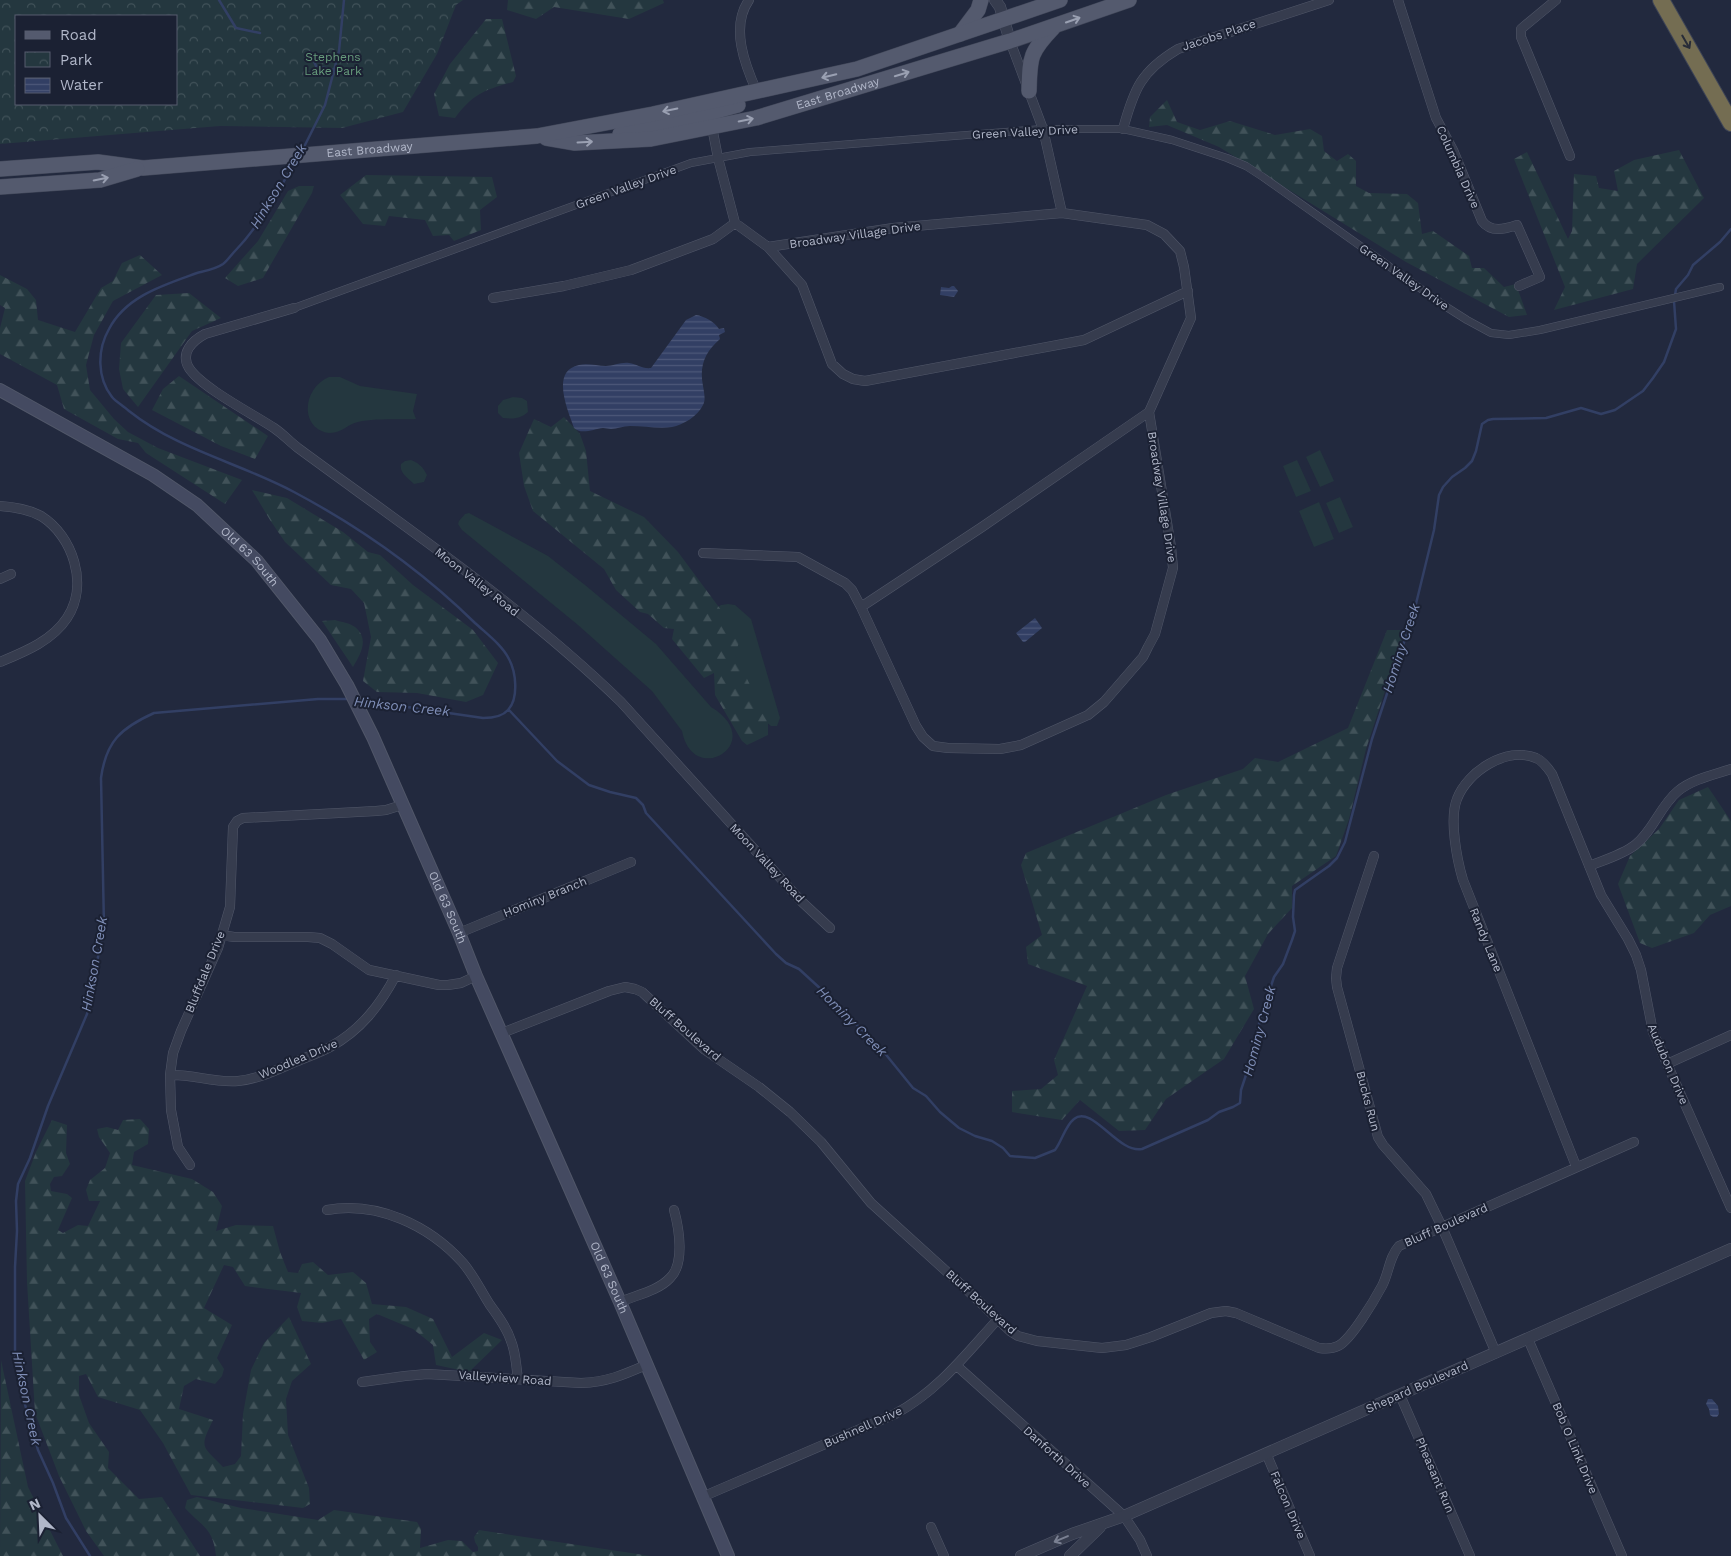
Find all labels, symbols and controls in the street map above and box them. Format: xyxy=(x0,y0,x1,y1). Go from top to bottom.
legend xyxy=(15,15,178,105)
one-way arrow xyxy=(1065,15,1080,24)
street label: Jacobs Place xyxy=(1180,16,1258,54)
text: Road xyxy=(60,26,97,44)
one-way arrow xyxy=(1681,35,1691,49)
park label: Stephens Lake Park xyxy=(304,50,362,78)
text: Park xyxy=(60,51,93,69)
one-way arrow xyxy=(893,68,909,78)
one-way arrow xyxy=(821,72,837,81)
street label: East Broadway xyxy=(794,74,882,112)
text: Water xyxy=(60,76,103,94)
one-way arrow xyxy=(663,106,679,116)
one-way arrow xyxy=(738,115,754,125)
street label: Green Valley Drive xyxy=(972,122,1078,142)
street label: Columbia Drive xyxy=(1433,123,1483,211)
one-way arrow xyxy=(577,138,593,147)
street label: East Broadway xyxy=(326,139,414,160)
water label: Hinkson Creek xyxy=(246,140,310,231)
street label: Green Valley Drive xyxy=(574,162,678,212)
one-way arrow xyxy=(92,174,108,183)
street label: Broadway Village Drive xyxy=(789,219,922,251)
street label: Green Valley Drive xyxy=(1357,241,1451,313)
street label: Broadway Village Drive xyxy=(1145,431,1179,564)
street label: Old 63 South xyxy=(218,524,281,589)
street label: Moon Valley Road xyxy=(432,545,522,619)
water label: Hominy Creek xyxy=(1379,601,1423,695)
water label: Hinkson Creek xyxy=(353,693,451,719)
street label: Moon Valley Road xyxy=(727,821,807,905)
street label: Old 63 South xyxy=(426,869,469,946)
street label: Hominy Branch xyxy=(501,874,589,920)
street label: Randy Lane xyxy=(1467,906,1505,974)
water label: Hinkson Creek xyxy=(78,915,110,1013)
street label: Bluffdale Drive xyxy=(182,929,228,1015)
water label: Hominy Creek xyxy=(814,983,891,1060)
water label: Hominy Creek xyxy=(1239,984,1279,1078)
street label: Bluff Boulevard xyxy=(646,994,724,1064)
street label: Audubon Drive xyxy=(1645,1022,1691,1106)
street label: Woodlea Drive xyxy=(257,1036,340,1082)
street label: Bucks Run xyxy=(1353,1069,1383,1133)
street label: Bluff Boulevard xyxy=(1402,1200,1490,1250)
street label: Old 63 South xyxy=(587,1239,631,1316)
street label: Bluff Boulevard xyxy=(943,1267,1019,1337)
water label: Hinkson Creek xyxy=(9,1349,45,1447)
street label: Shepard Boulevard xyxy=(1364,1358,1470,1416)
street label: Valleyview Road xyxy=(458,1368,552,1388)
street label: Bob O Link Drive xyxy=(1549,1400,1601,1496)
street label: Bushnell Drive xyxy=(822,1403,904,1451)
street label: Danforth Drive xyxy=(1021,1423,1093,1491)
street label: Pheasant Run xyxy=(1413,1435,1457,1515)
street label: Falcon Drive xyxy=(1267,1469,1309,1541)
north arrow xyxy=(15,1491,65,1541)
text: N xyxy=(27,1495,43,1514)
one-way arrow xyxy=(1054,1535,1070,1544)

